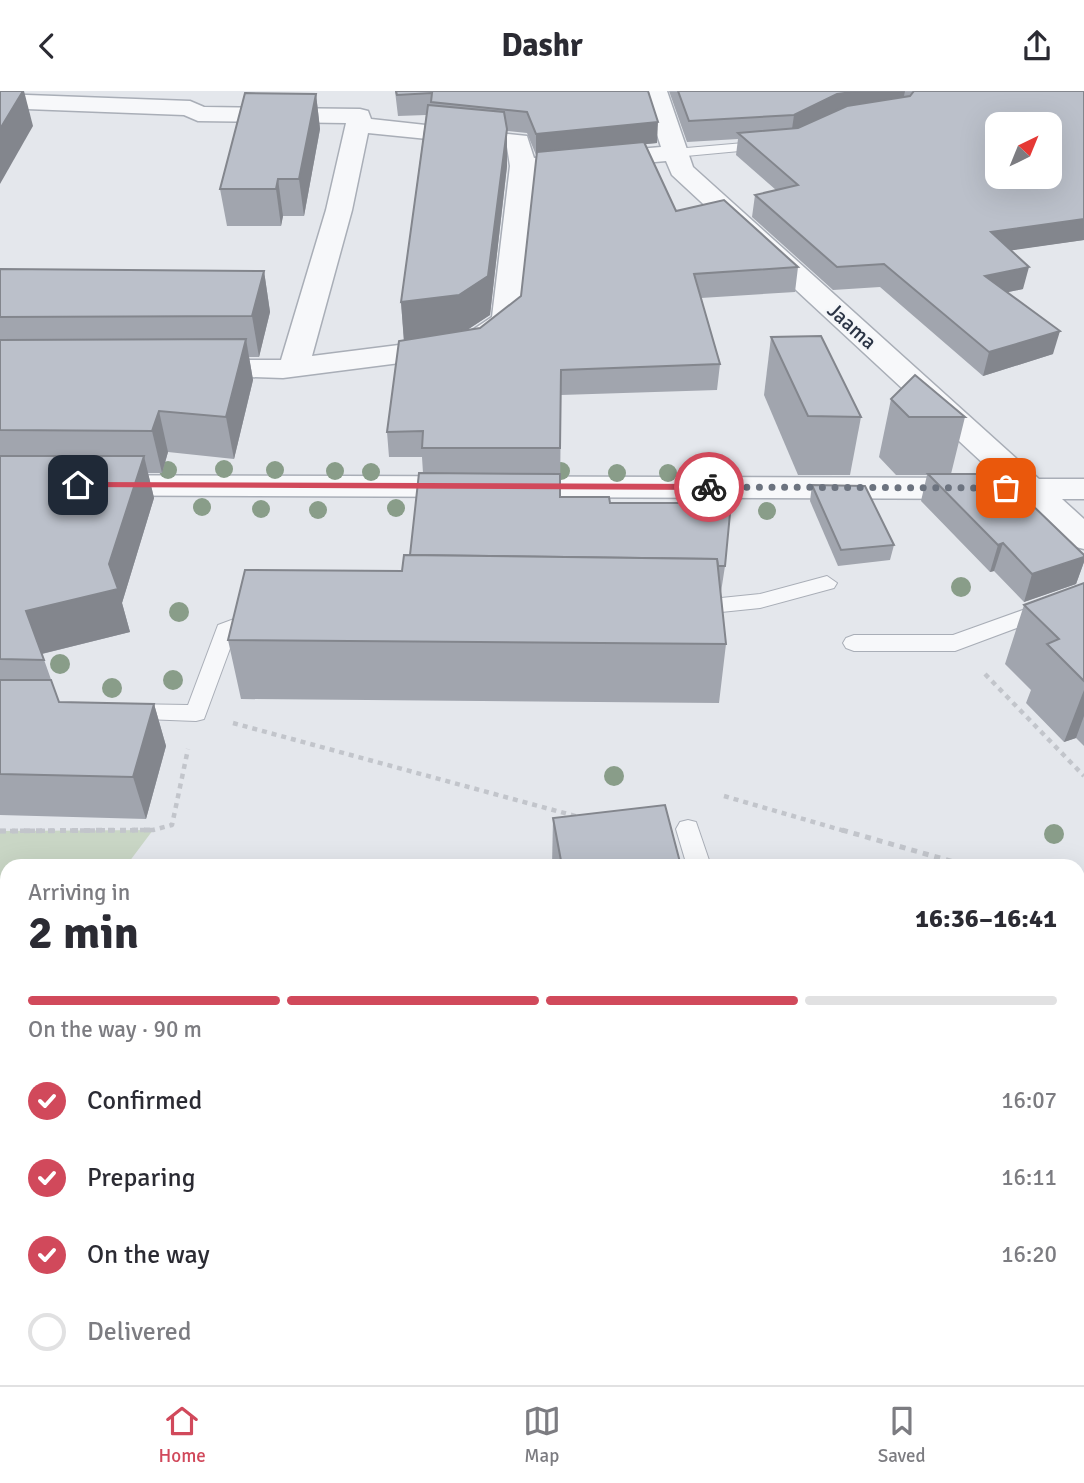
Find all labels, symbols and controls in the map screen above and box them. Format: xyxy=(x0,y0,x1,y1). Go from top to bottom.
text: Dashr xyxy=(501,26,583,65)
icon: back xyxy=(28,27,66,65)
icon: share xyxy=(1018,27,1056,65)
north arrow xyxy=(985,112,1062,189)
map controls xyxy=(985,112,1062,189)
street label: Jaama xyxy=(822,297,882,355)
courier xyxy=(674,452,744,522)
pin xyxy=(48,455,108,515)
pin xyxy=(976,458,1036,518)
icon: home xyxy=(59,466,97,504)
icon: bike xyxy=(690,468,728,506)
icon: bag xyxy=(987,469,1025,507)
text: Arriving in xyxy=(28,878,130,907)
text: 16:36–16:41 xyxy=(915,903,1057,935)
text: 2 min xyxy=(28,905,139,961)
text: On the way · 90 m xyxy=(28,1015,202,1044)
icon: check xyxy=(28,1082,66,1120)
text: Confirmed xyxy=(87,1085,202,1117)
text: 16:07 xyxy=(1001,1086,1057,1115)
icon: check xyxy=(28,1159,66,1197)
text: Preparing xyxy=(87,1162,195,1194)
text: 16:11 xyxy=(1001,1163,1057,1192)
icon: check xyxy=(28,1236,66,1274)
text: On the way xyxy=(87,1239,210,1271)
text: 16:20 xyxy=(1001,1240,1057,1269)
text: Delivered xyxy=(87,1316,192,1348)
tab: Home xyxy=(158,1402,206,1468)
tab: Map xyxy=(523,1402,561,1468)
tab: Saved xyxy=(878,1402,926,1468)

